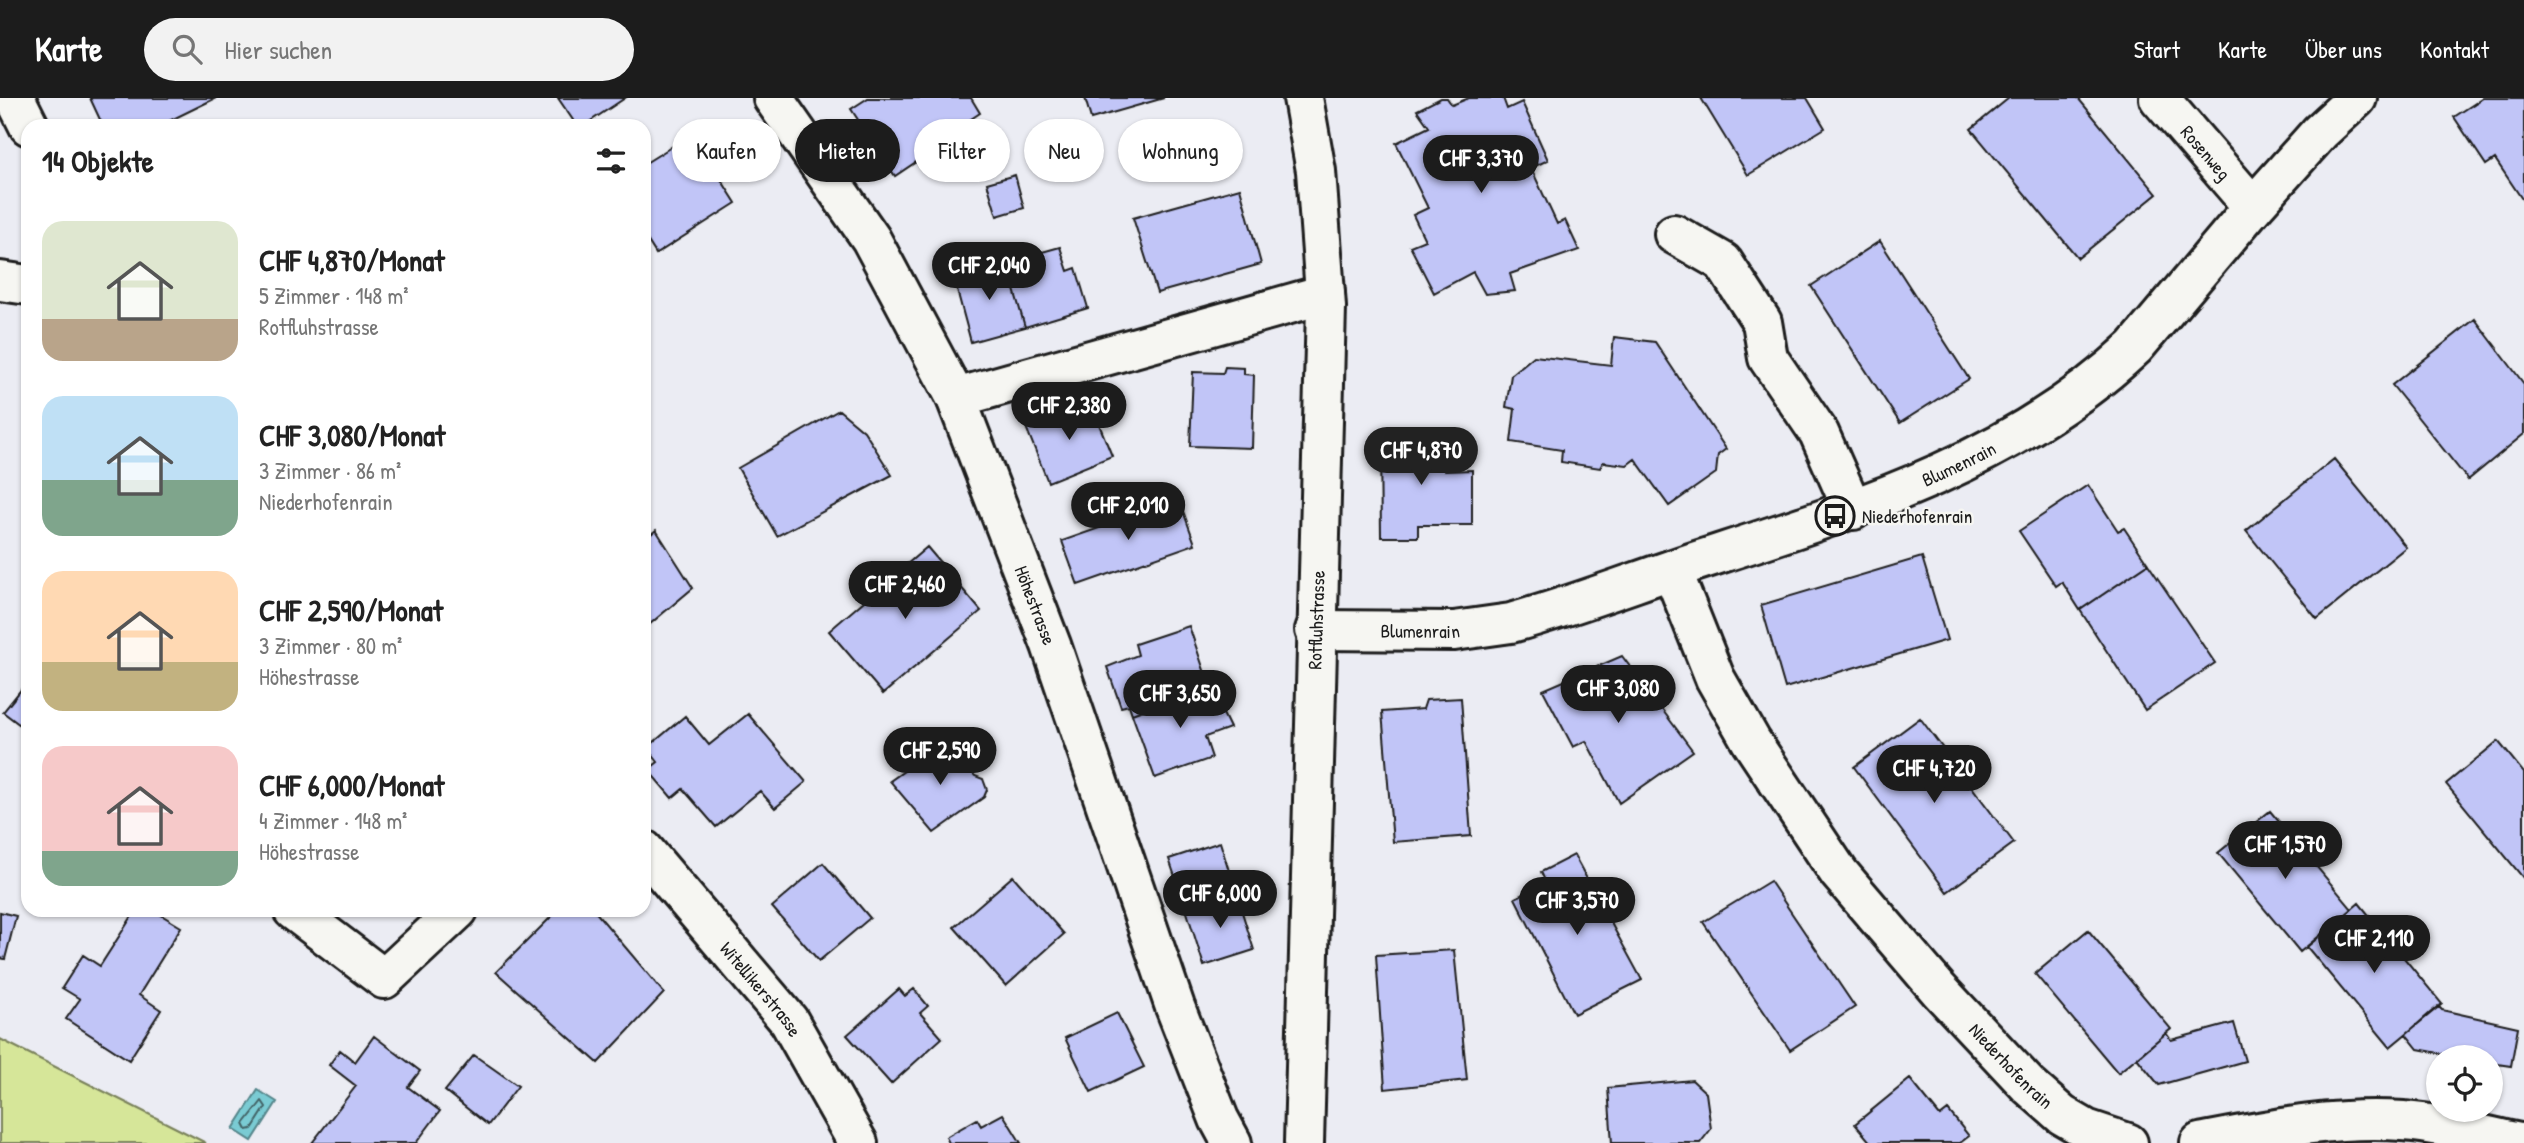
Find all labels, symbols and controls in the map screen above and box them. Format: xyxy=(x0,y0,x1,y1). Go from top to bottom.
search box xyxy=(144,18,634,81)
text: Karte xyxy=(35,27,102,71)
icon: search xyxy=(168,30,206,68)
text: Hier suchen xyxy=(224,32,332,67)
text: Start xyxy=(2134,33,2180,65)
text: Karte xyxy=(2218,33,2267,65)
text: Über uns xyxy=(2305,33,2382,65)
text: Kontakt xyxy=(2420,33,2489,65)
chip: Kaufen xyxy=(672,119,781,182)
chip: Mieten xyxy=(795,119,900,182)
chip: Filter xyxy=(914,119,1010,182)
chip: Neu xyxy=(1024,119,1104,182)
chip: Wohnung xyxy=(1118,119,1243,182)
street label: Rosenweg xyxy=(2175,120,2237,185)
pin: CHF 3,370 xyxy=(1401,136,1561,195)
text: 14 Objekte xyxy=(42,141,154,181)
icon: filters xyxy=(592,142,630,180)
text: CHF 3,370 xyxy=(1439,142,1523,173)
text: CHF 4,870/Monat xyxy=(259,240,445,280)
pin: CHF 2,040 xyxy=(909,242,1069,302)
icon: home xyxy=(98,249,182,333)
text: CHF 2,040 xyxy=(948,249,1030,280)
text: 5 Zimmer · 148 m² xyxy=(259,280,408,311)
text: Rotfluhstrasse xyxy=(259,311,379,342)
pin: CHF 2,380 xyxy=(989,382,1149,442)
text: CHF 2,380 xyxy=(1027,389,1111,420)
text: CHF 3,080/Monat xyxy=(259,415,445,455)
icon: home xyxy=(98,424,182,508)
pin: CHF 4,870 xyxy=(1341,428,1501,487)
text: CHF 4,870 xyxy=(1380,434,1462,465)
street label: Blumenrain xyxy=(1918,435,2000,493)
text: 3 Zimmer · 86 m² xyxy=(259,455,401,486)
pin: CHF 2,010 xyxy=(1048,482,1208,542)
text: Niederhofenrain xyxy=(259,486,393,517)
text: CHF 2,010 xyxy=(1087,489,1169,520)
bus stop icon: Niederhofenrain xyxy=(1814,495,1856,537)
place label: Niederhofenrain xyxy=(1862,503,1972,529)
pin: CHF 2,460 xyxy=(825,561,985,621)
street label: Höhestrasse xyxy=(1009,562,1063,649)
text: CHF 2,460 xyxy=(865,568,945,599)
street label: Rotfluhstrasse xyxy=(1301,570,1331,670)
text: CHF 2,590/Monat xyxy=(259,590,443,630)
icon: home xyxy=(98,599,182,683)
street label: Blumenrain xyxy=(1380,617,1461,644)
text: 3 Zimmer · 80 m² xyxy=(259,630,402,661)
text: Höhestrasse xyxy=(259,661,359,692)
pin: CHF 3,080 xyxy=(1538,666,1698,725)
pin: CHF 3,650 xyxy=(1100,670,1260,730)
text: CHF 3,080 xyxy=(1577,672,1659,703)
text: CHF 3,650 xyxy=(1139,677,1221,708)
pin: CHF 2,590 xyxy=(860,728,1020,787)
text: CHF 2,590 xyxy=(899,734,981,765)
pin: CHF 4,720 xyxy=(1854,746,2014,805)
text: CHF 4,720 xyxy=(1892,752,1976,783)
text: CHF 6,000/Monat xyxy=(259,765,444,805)
icon: home xyxy=(98,774,182,858)
text: 4 Zimmer · 148 m² xyxy=(259,805,407,836)
pin: CHF 1,570 xyxy=(2205,822,2365,881)
text: CHF 1,570 xyxy=(2244,828,2326,859)
text: Höhestrasse xyxy=(259,836,359,867)
pin: CHF 6,000 xyxy=(1140,870,1300,930)
text: CHF 6,000 xyxy=(1179,877,1261,908)
pin: CHF 3,570 xyxy=(1497,878,1657,937)
text: CHF 3,570 xyxy=(1535,884,1619,915)
pin: CHF 2,110 xyxy=(2294,916,2454,975)
text: CHF 2,110 xyxy=(2334,922,2414,953)
street label: Witellikerstrasse xyxy=(714,936,808,1042)
street label: Niederhofenrain xyxy=(1963,1017,2059,1114)
map controls xyxy=(2426,1045,2503,1122)
button: locate xyxy=(2426,1045,2503,1122)

